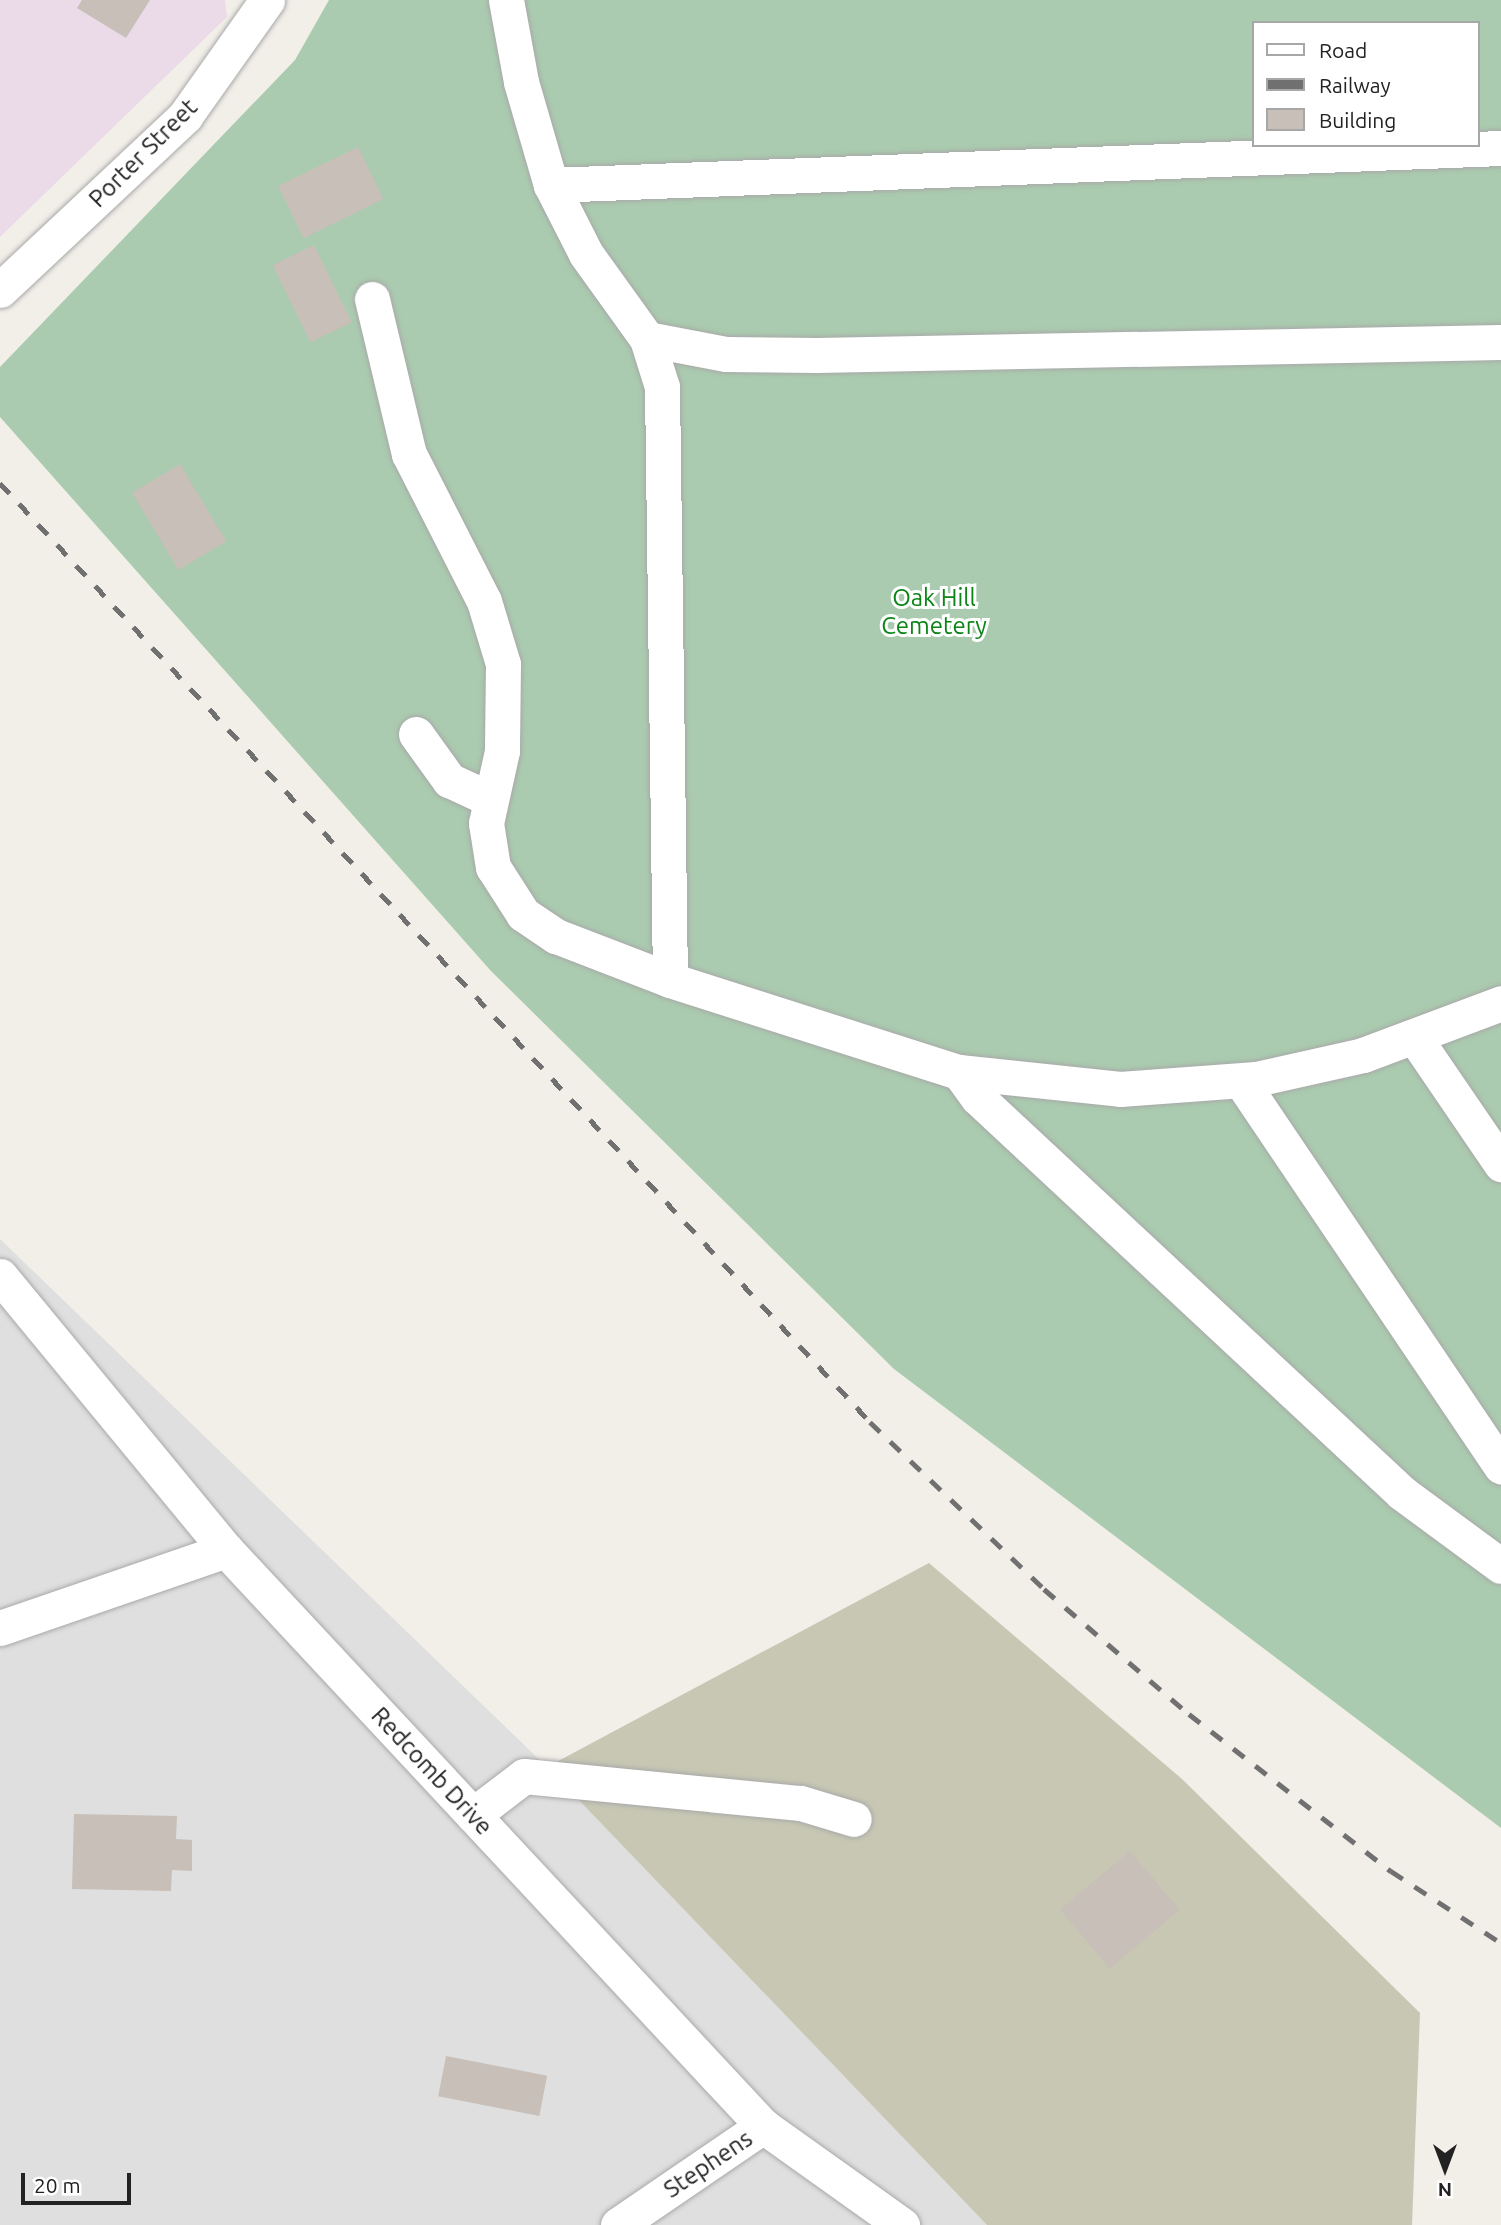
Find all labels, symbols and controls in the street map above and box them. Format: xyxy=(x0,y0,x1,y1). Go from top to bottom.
legend xyxy=(1252,21,1480,147)
text: Road xyxy=(1319,38,1367,62)
text: Railway xyxy=(1319,73,1391,97)
street label: Porter Street xyxy=(83,93,203,213)
text: Building xyxy=(1319,108,1396,132)
park label: Oak Hill Cemetery xyxy=(881,584,987,640)
street label: Redcomb Drive xyxy=(365,1701,499,1841)
street label: Stephens xyxy=(658,2124,758,2204)
north arrow xyxy=(1410,2134,1480,2204)
scale bar xyxy=(24,2158,135,2202)
text: 20 m xyxy=(34,2173,81,2197)
text: N xyxy=(1438,2179,1452,2201)

